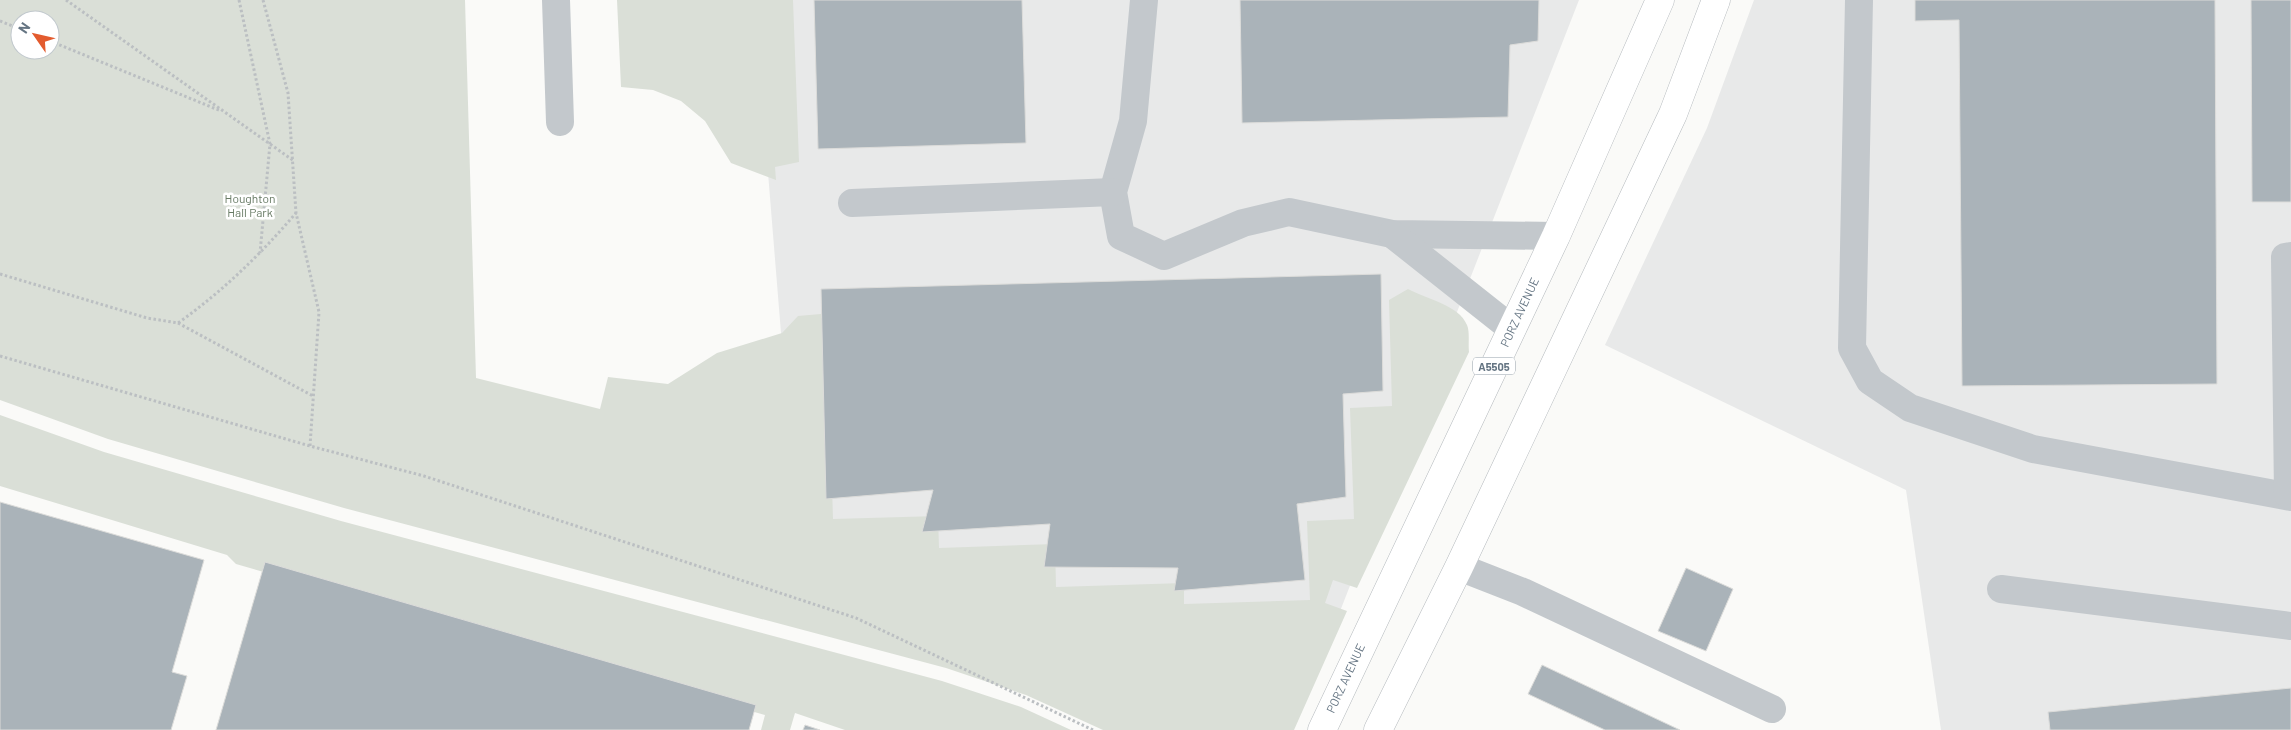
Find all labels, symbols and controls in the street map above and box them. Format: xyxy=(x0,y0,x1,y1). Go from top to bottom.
north arrow xyxy=(10,10,60,60)
text: N xyxy=(14,19,33,36)
park label: Houghton Hall Park xyxy=(225,191,275,219)
street label: PORZ AVENUE xyxy=(1497,275,1541,349)
road number: A5505 xyxy=(1473,358,1515,374)
street label: PORZ AVENUE xyxy=(1323,641,1367,715)

